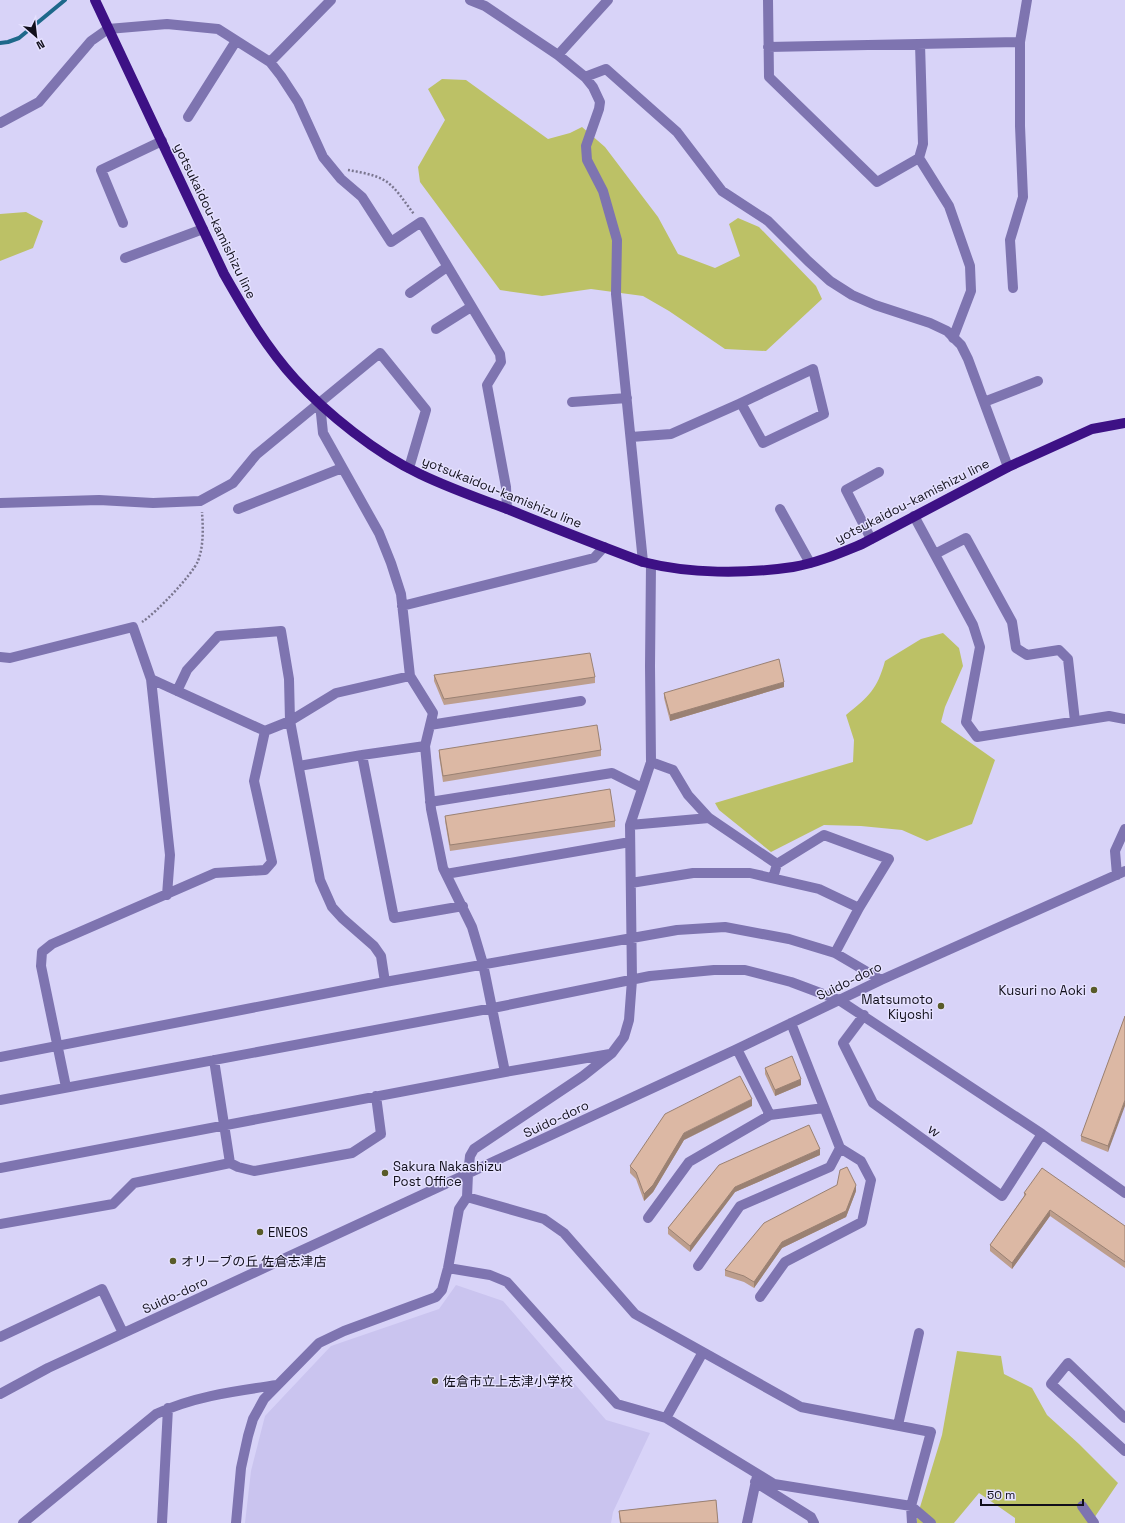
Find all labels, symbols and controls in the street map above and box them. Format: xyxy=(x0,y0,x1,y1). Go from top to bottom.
north arrow xyxy=(16,16,56,56)
text: N xyxy=(34,37,47,53)
street label: yotsukaidou-kamishizu line xyxy=(170,140,260,302)
street label: yotsukaidou-kamishizu line xyxy=(419,452,585,532)
street label: yotsukaidou-kamishizu line xyxy=(832,455,992,547)
street label: Suido-doro xyxy=(814,958,884,1004)
place label: Kusuri no Aoki xyxy=(998,982,1086,999)
marker: Kusuri no Aoki xyxy=(1089,985,1099,995)
place label: Matsumoto Kiyoshi xyxy=(861,991,933,1023)
marker: Matsumoto Kiyoshi xyxy=(936,1001,946,1011)
street label: Suido-doro xyxy=(520,1096,592,1142)
street label: ｗ xyxy=(924,1120,944,1142)
place label: Sakura Nakashizu Post Office xyxy=(393,1158,502,1190)
marker: Sakura Nakashizu Post Office xyxy=(380,1168,390,1178)
place label: ENEOS xyxy=(268,1224,308,1241)
marker: ENEOS xyxy=(255,1227,265,1237)
place label: オリーブの丘 佐倉志津店 xyxy=(181,1253,327,1270)
marker: オリーブの丘 佐倉志津店 xyxy=(168,1256,178,1266)
street label: Suido-doro xyxy=(139,1272,211,1318)
place label: 佐倉市立上志津小学校 xyxy=(443,1373,573,1390)
marker: 佐倉市立上志津小学校 xyxy=(430,1376,440,1386)
scale bar xyxy=(981,1481,1083,1507)
text: 50 m xyxy=(987,1487,1015,1503)

